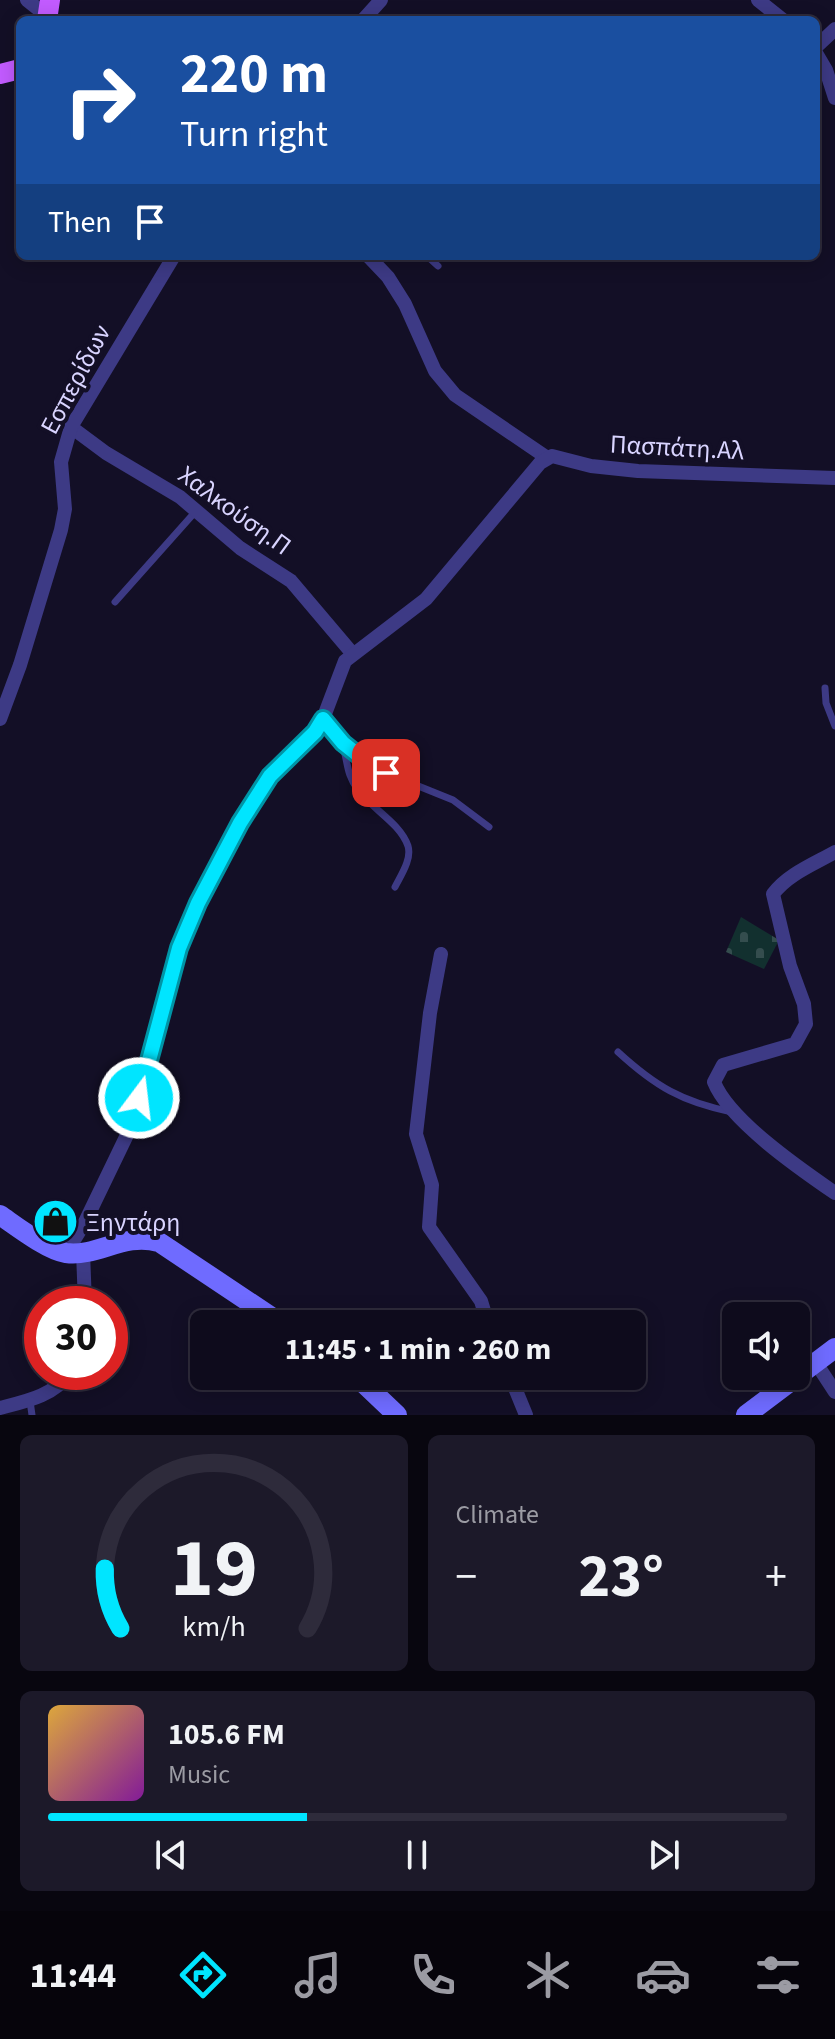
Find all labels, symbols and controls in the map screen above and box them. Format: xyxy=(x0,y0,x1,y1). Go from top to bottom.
text: 220 m xyxy=(180,35,328,114)
icon: right xyxy=(48,48,152,152)
text: Turn right xyxy=(180,109,328,160)
icon: arrive xyxy=(128,200,172,244)
text: Then xyxy=(48,201,112,244)
street label: Εσπερίδων xyxy=(31,318,120,441)
street label: Πασπάτη.Αλ xyxy=(609,426,745,469)
street label: Χαλκούση.Π xyxy=(171,457,299,564)
pin xyxy=(352,739,420,807)
icon: arrive xyxy=(364,751,408,795)
position arrow xyxy=(97,1056,181,1140)
shop icon: Ξηντάρη xyxy=(31,1198,79,1246)
place label: Ξηντάρη xyxy=(86,1204,180,1241)
speed limit sign: 30 xyxy=(24,1286,128,1390)
map controls xyxy=(722,1302,810,1390)
button: sound xyxy=(722,1302,810,1390)
text: 11:45 · 1 min · 260 m xyxy=(285,1328,551,1371)
text: Climate xyxy=(456,1496,539,1533)
text: 19 xyxy=(170,1510,258,1628)
text: 23° xyxy=(579,1535,664,1620)
text: − xyxy=(456,1546,477,1609)
text: + xyxy=(765,1546,787,1609)
text: km/h xyxy=(182,1607,245,1647)
text: 105.6 FM xyxy=(168,1713,285,1756)
text: Music xyxy=(168,1756,230,1793)
icon: previous xyxy=(149,1833,193,1877)
icon: pause xyxy=(395,1833,439,1877)
icon: next xyxy=(642,1833,686,1877)
icon: directions xyxy=(175,1947,231,2003)
icon: music xyxy=(290,1947,346,2003)
icon: phone xyxy=(405,1947,461,2003)
icon: climate xyxy=(520,1947,576,2003)
icon: car xyxy=(635,1947,691,2003)
icon: filters xyxy=(750,1947,806,2003)
text: 11:44 xyxy=(29,1950,116,2001)

